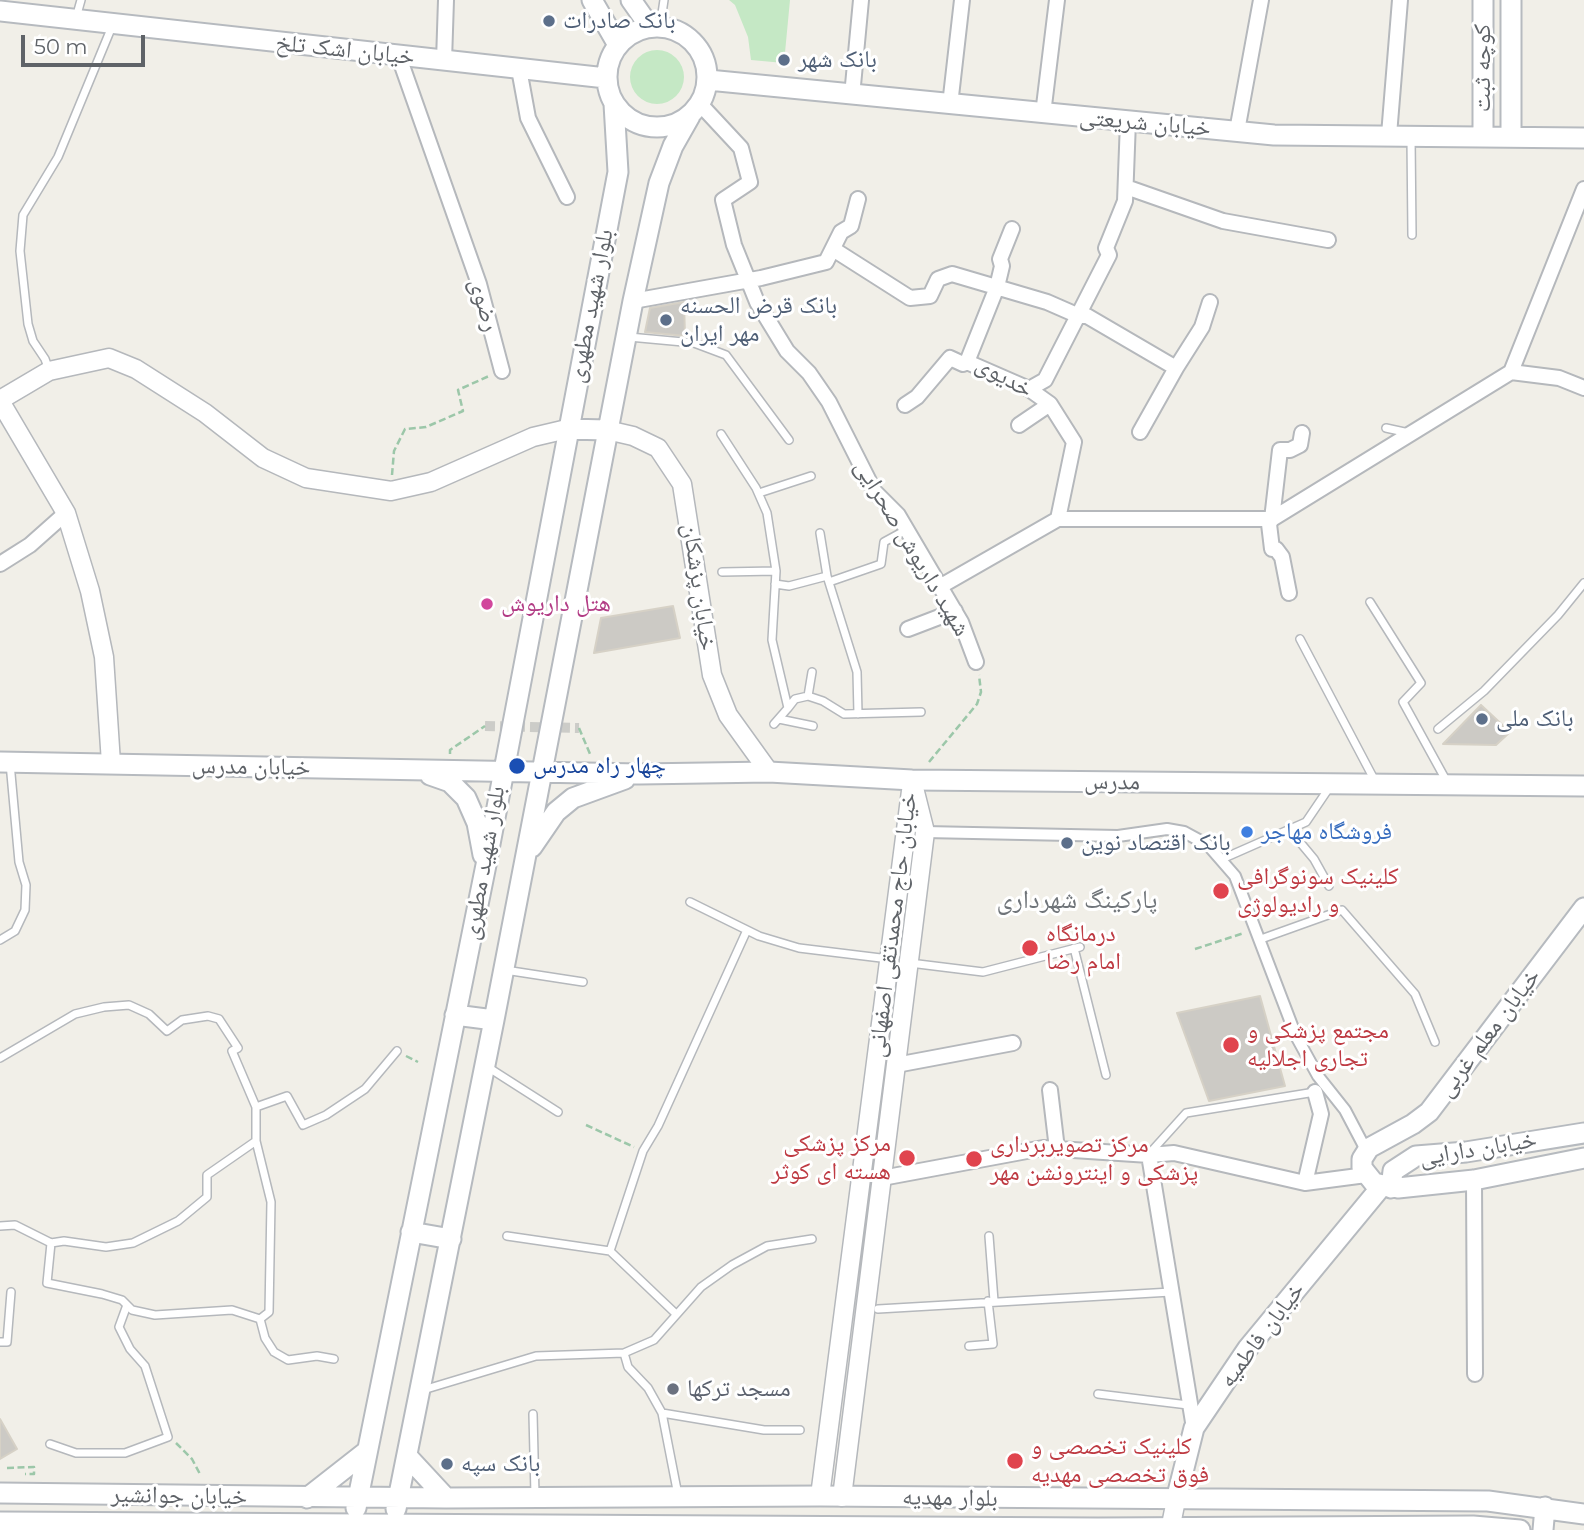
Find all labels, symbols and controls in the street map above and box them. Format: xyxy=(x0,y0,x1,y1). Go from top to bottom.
place label: بانک صادرات xyxy=(563,7,676,35)
marker: بانک صادرات xyxy=(541,13,557,29)
scale bar xyxy=(24,21,149,65)
street label: کوچه ثبت xyxy=(1469,24,1497,112)
street label: خیابان اشک تلخ xyxy=(274,28,416,72)
text: 50 m xyxy=(34,34,88,59)
place label: بانک شهر xyxy=(798,46,877,74)
marker: بانک شهر xyxy=(776,52,792,68)
street label: خیابان شریعتی xyxy=(1078,103,1212,143)
street label: بلوار شهید مطهری xyxy=(562,227,620,385)
street label: رضوی xyxy=(463,275,505,335)
place label: بانک قرض الحسنه مهر ایران xyxy=(680,292,837,348)
marker: بانک قرض الحسنه مهر ایران xyxy=(658,312,674,328)
street label: خدیوی xyxy=(970,350,1038,404)
street label: شهید داریوش صحرایی xyxy=(848,454,976,642)
street label: خیابان پزشکان xyxy=(676,522,722,652)
place label: هتل داریوش xyxy=(501,590,611,618)
marker: هتل داریوش xyxy=(479,596,495,612)
place label: بانک ملی xyxy=(1496,705,1573,733)
marker: بانک ملی xyxy=(1474,711,1490,727)
street label: خیابان مدرس xyxy=(191,752,311,782)
place label: چهار راه مدرس xyxy=(533,752,666,780)
marker: چهار راه مدرس xyxy=(507,756,527,776)
street label: مدرس xyxy=(1084,767,1140,797)
street label: بلوار شهید مطهری xyxy=(456,784,512,942)
street label: خیابان حاج محمدتقی اصفهانی xyxy=(862,791,924,1059)
place label: فروشگاه مهاجر xyxy=(1261,818,1392,846)
marker: فروشگاه مهاجر xyxy=(1239,824,1255,840)
place label: بانک اقتصاد نوین xyxy=(1081,829,1231,857)
marker: بانک اقتصاد نوین xyxy=(1059,835,1075,851)
place label: کلینیک سونوگرافی و رادیولوژی xyxy=(1237,863,1399,919)
marker: کلینیک سونوگرافی و رادیولوژی xyxy=(1211,881,1231,901)
district label: پارکینگ شهرداری xyxy=(997,884,1157,916)
place label: درمانگاه امام رضا xyxy=(1046,920,1121,976)
marker: درمانگاه امام رضا xyxy=(1020,938,1040,958)
street label: خیابان معلم غربی xyxy=(1431,963,1547,1103)
place label: مجتمع پزشکی و تجاری اجلالیه xyxy=(1247,1017,1389,1073)
marker: مجتمع پزشکی و تجاری اجلالیه xyxy=(1221,1035,1241,1055)
street label: خیابان دارایی xyxy=(1417,1126,1539,1172)
place label: مرکز پزشکی هسته ای کوثر xyxy=(771,1130,891,1186)
place label: مرکز تصویربرداری پزشکی و اینترونشن مهر xyxy=(990,1131,1198,1187)
marker: مرکز پزشکی هسته ای کوثر xyxy=(897,1148,917,1168)
marker: مرکز تصویربرداری پزشکی و اینترونشن مهر xyxy=(964,1149,984,1169)
street label: خیابان فاطمیه xyxy=(1213,1277,1311,1393)
place label: مسجد ترکها xyxy=(687,1375,791,1403)
marker: مسجد ترکها xyxy=(665,1381,681,1397)
place label: کلینیک تخصصی و فوق تخصصی مهدیه xyxy=(1031,1433,1209,1489)
place label: بانک سپه xyxy=(461,1450,540,1478)
marker: کلینیک تخصصی و فوق تخصصی مهدیه xyxy=(1005,1451,1025,1471)
marker: بانک سپه xyxy=(439,1456,455,1472)
street label: خیابان جوانشیر xyxy=(111,1480,247,1512)
street label: بلوار مهدیه xyxy=(902,1483,998,1513)

